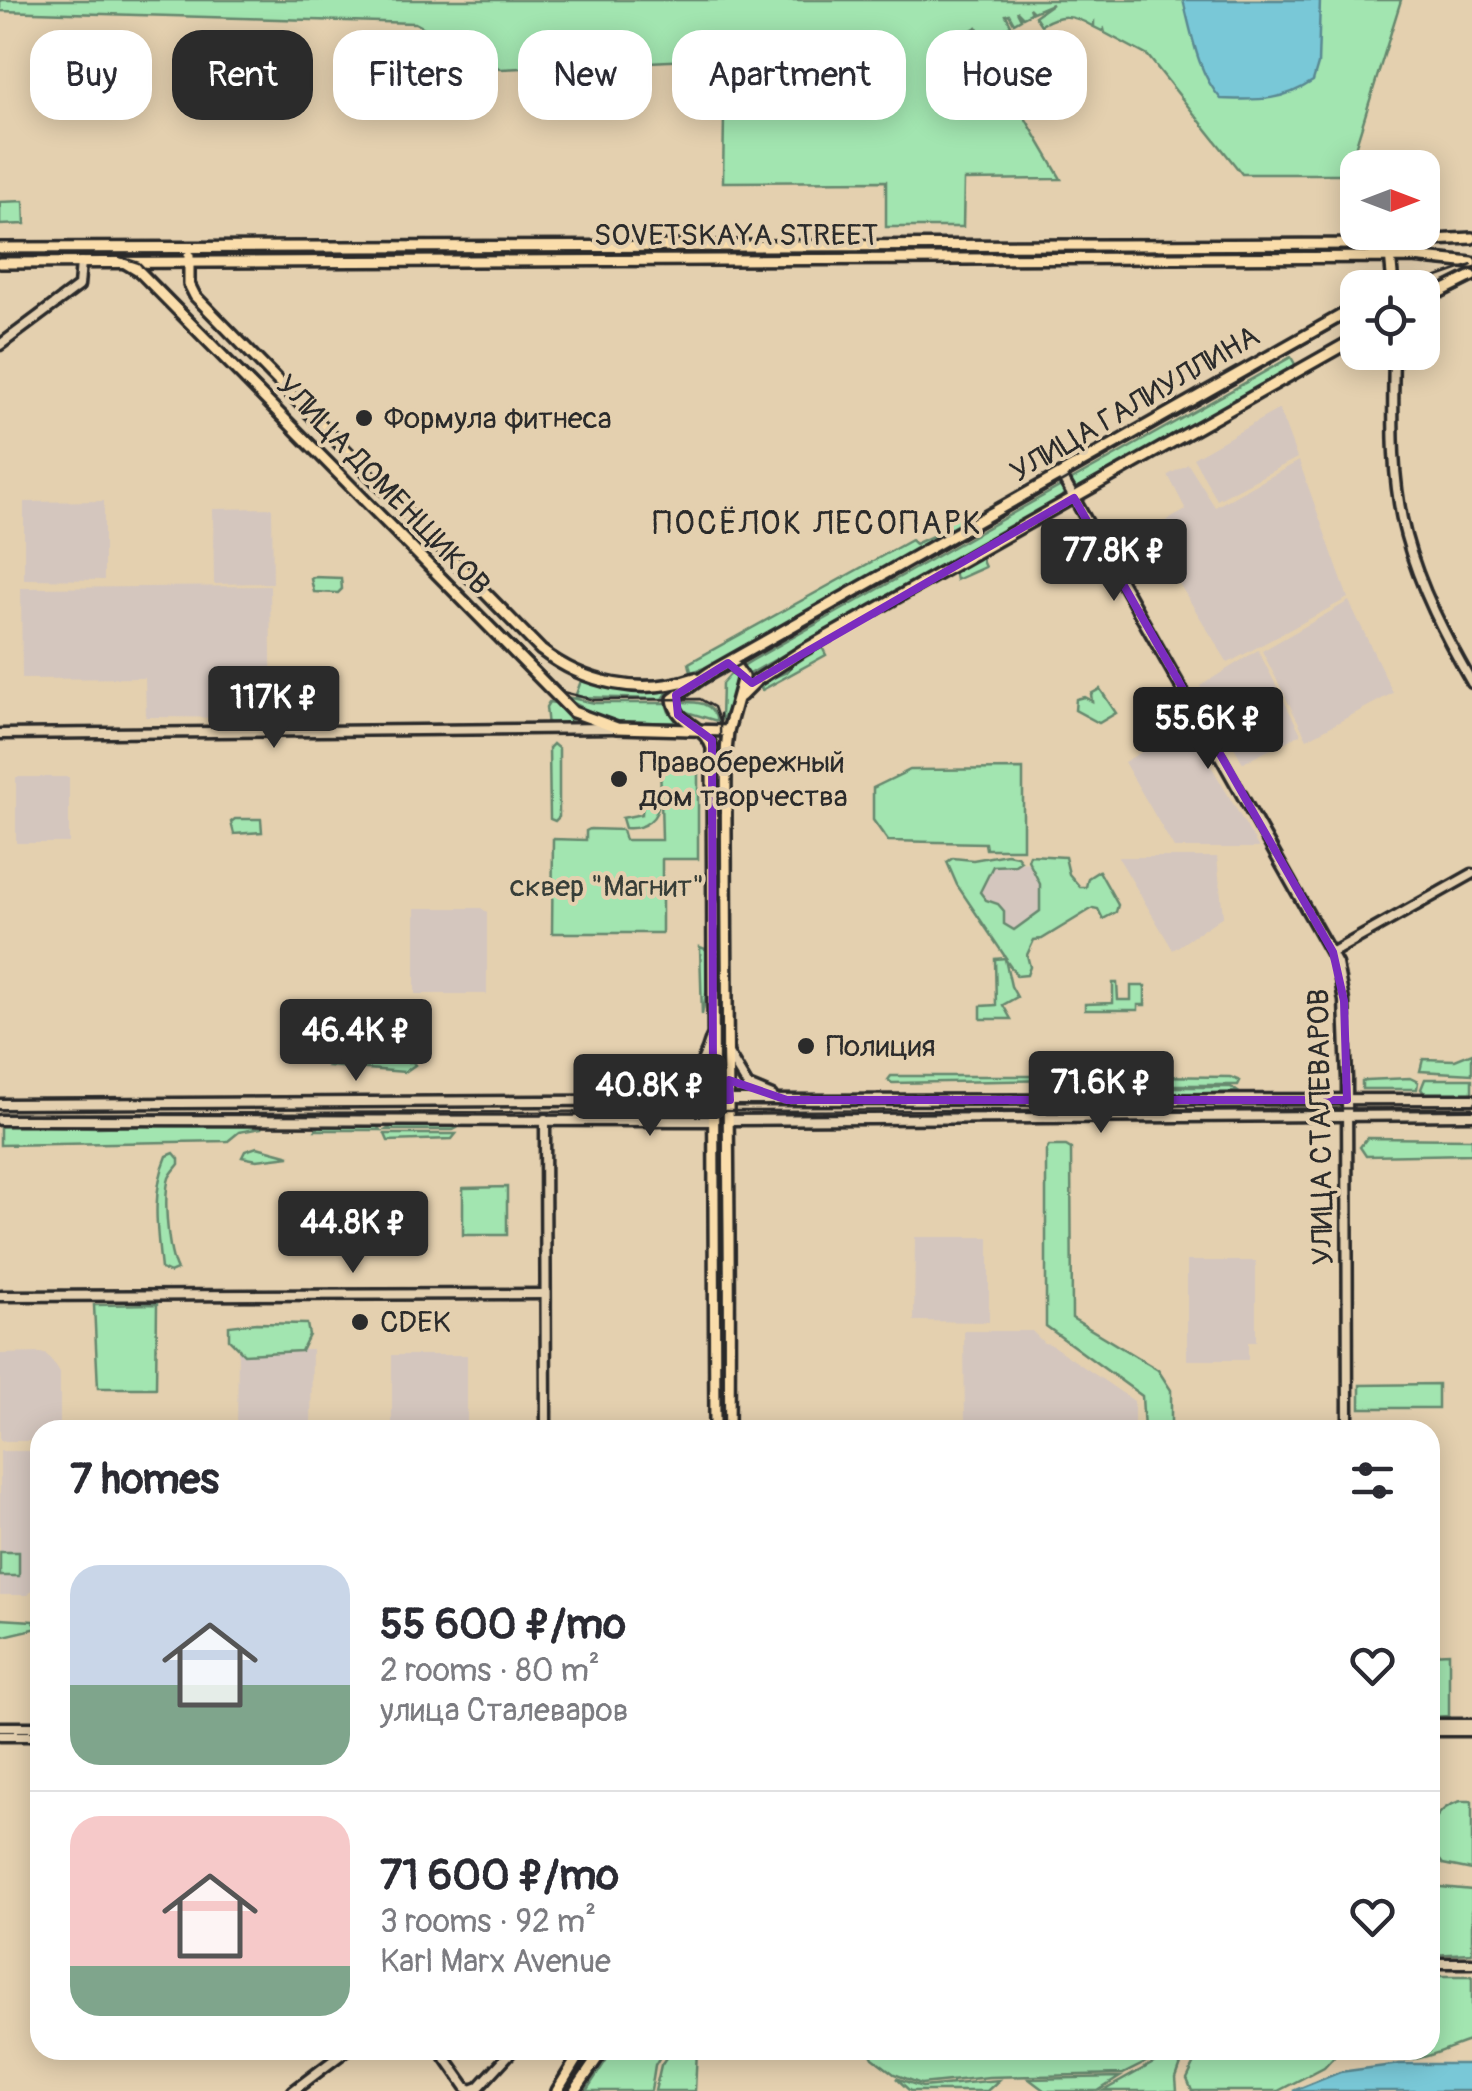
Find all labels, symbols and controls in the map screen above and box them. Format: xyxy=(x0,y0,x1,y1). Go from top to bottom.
chip: Buy xyxy=(30,30,152,120)
chip: Rent xyxy=(172,30,313,120)
chip: Filters xyxy=(333,30,498,120)
chip: New xyxy=(518,30,652,120)
chip: Apartment xyxy=(672,30,906,120)
chip: House xyxy=(926,30,1087,120)
north arrow xyxy=(1340,150,1440,250)
map controls xyxy=(1340,150,1440,370)
street label: SOVETSKAYA STREET xyxy=(594,217,878,254)
button: locate xyxy=(1340,270,1440,370)
street label: УЛИЦА ГАЛИУЛЛИНА xyxy=(1004,318,1266,490)
street label: УЛИЦА ДОМЕНЩИКОВ xyxy=(268,367,498,603)
place label: Формула фитнеса xyxy=(384,400,612,437)
marker: Формула фитнеса xyxy=(353,407,375,429)
district label: ПОСЁЛОК ЛЕСОПАРК xyxy=(653,504,983,544)
pin: 77.8K ₽ xyxy=(1022,519,1206,604)
text: 77.8K ₽ xyxy=(1063,531,1165,571)
pin: 117K ₽ xyxy=(193,666,355,751)
text: 117K ₽ xyxy=(230,678,318,718)
pin: 55.6K ₽ xyxy=(1116,687,1300,772)
text: 55.6K ₽ xyxy=(1155,699,1261,739)
place label: Правобережный дом творчества xyxy=(639,744,848,815)
marker: Правобережный дом творчества xyxy=(608,768,630,790)
park label: сквер "Магнит" xyxy=(510,868,704,905)
street label: УЛИЦА СТАЛЕВАРОВ xyxy=(1300,988,1342,1266)
pin: 46.4K ₽ xyxy=(264,999,448,1084)
text: 46.4K ₽ xyxy=(302,1011,410,1051)
place label: Полиция xyxy=(826,1028,936,1065)
marker: Полиция xyxy=(795,1035,817,1057)
pin: 71.6K ₽ xyxy=(1009,1051,1193,1136)
pin: 40.8K ₽ xyxy=(558,1054,742,1139)
text: 71.6K ₽ xyxy=(1051,1063,1151,1103)
text: 40.8K ₽ xyxy=(596,1066,705,1106)
pin: 44.8K ₽ xyxy=(261,1191,445,1276)
text: 44.8K ₽ xyxy=(300,1203,406,1243)
place label: CDEK xyxy=(380,1304,451,1341)
marker: CDEK xyxy=(349,1311,371,1333)
icon: filters xyxy=(1345,1453,1400,1508)
text: 7 homes xyxy=(70,1454,219,1506)
text: 55 600 ₽/mo xyxy=(380,1599,626,1651)
icon: home xyxy=(150,1605,270,1725)
icon: heart xyxy=(1345,1638,1400,1693)
text: 2 rooms · 80 m² xyxy=(380,1651,600,1691)
text: улица Сталеваров xyxy=(380,1691,629,1731)
text: 71 600 ₽/mo xyxy=(380,1850,619,1902)
icon: home xyxy=(150,1856,270,1976)
icon: heart xyxy=(1345,1889,1400,1944)
text: 3 rooms · 92 m² xyxy=(380,1902,596,1942)
text: Karl Marx Avenue xyxy=(380,1942,611,1982)

